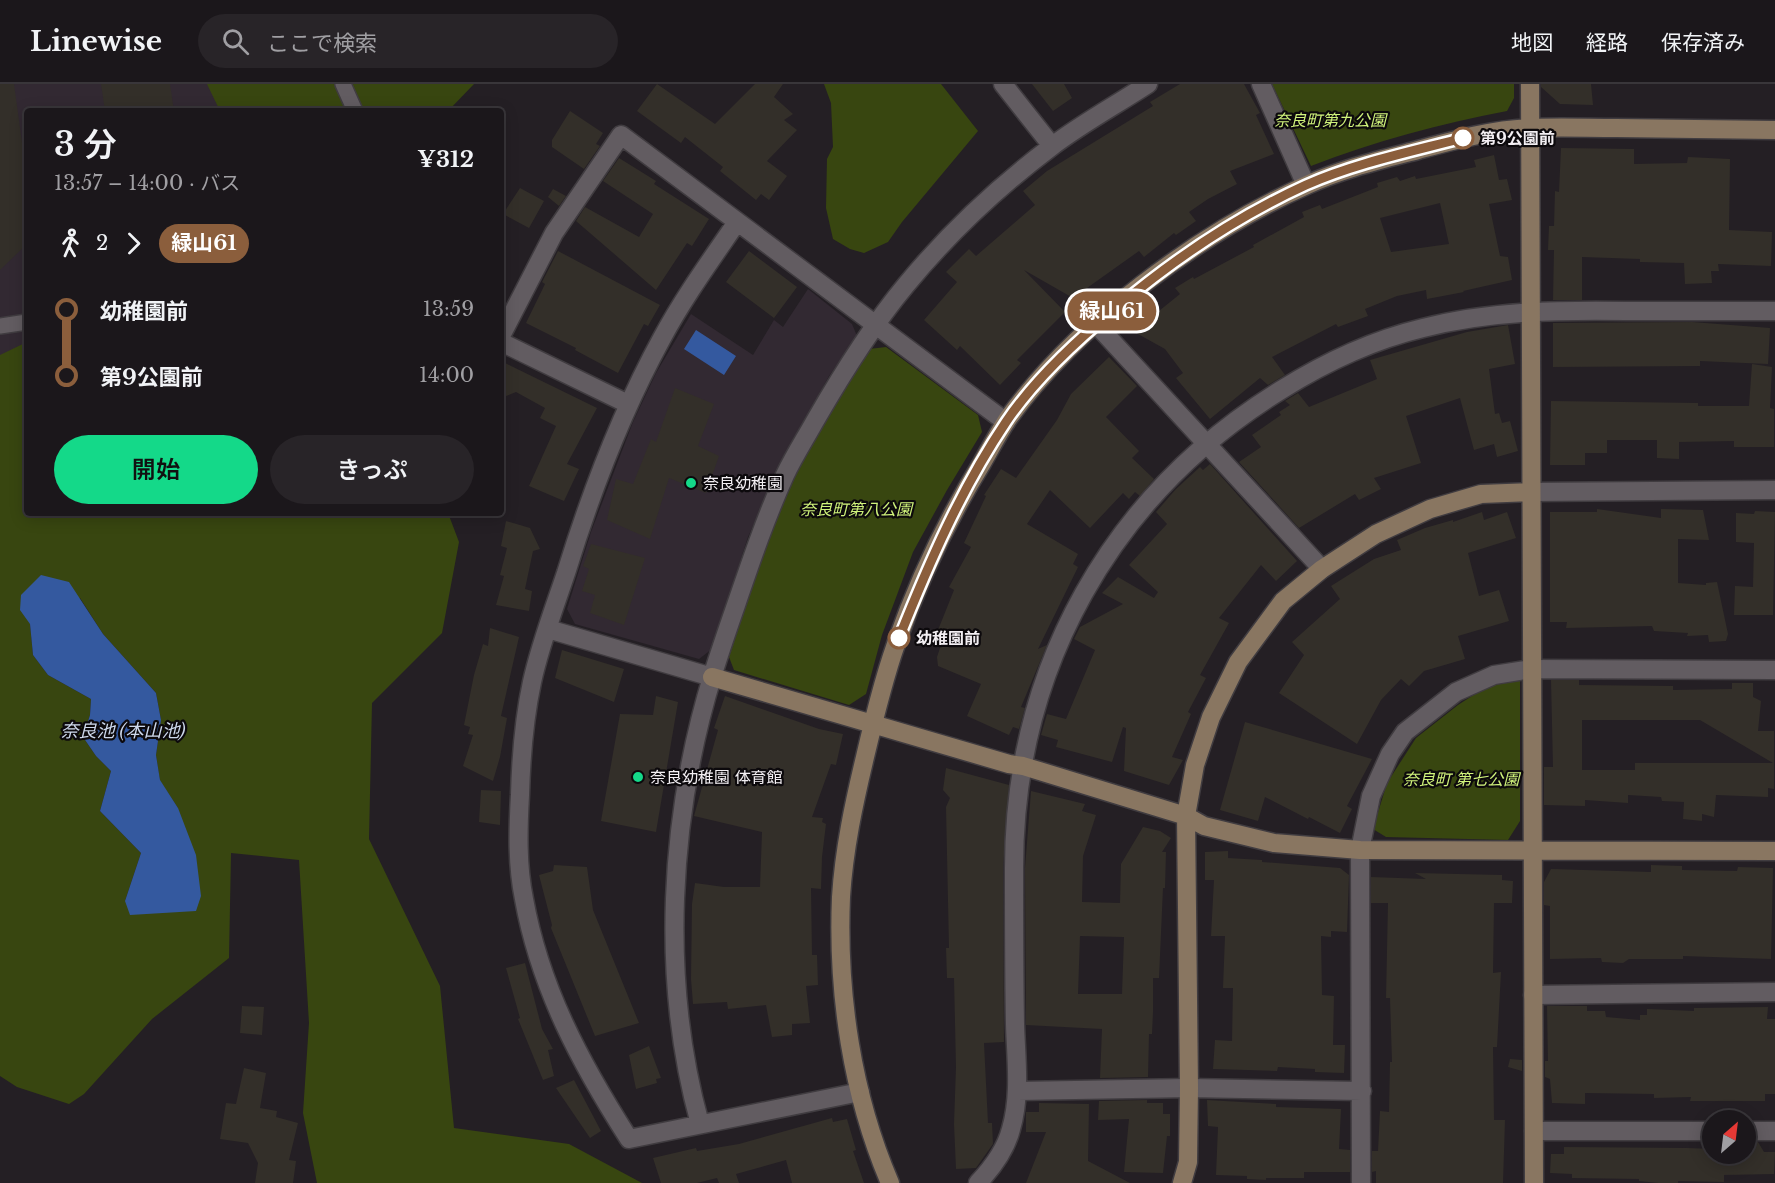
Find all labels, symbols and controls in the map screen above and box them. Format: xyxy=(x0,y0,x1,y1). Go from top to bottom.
search box xyxy=(198,14,618,68)
text: Linewise xyxy=(30,24,162,59)
icon: search xyxy=(219,25,252,58)
text: ここで検索 xyxy=(267,30,377,57)
text: 地図 xyxy=(1511,30,1553,56)
text: 経路 xyxy=(1586,30,1628,56)
text: 保存済み xyxy=(1661,30,1745,56)
park label: 奈良町第九公園 xyxy=(1274,110,1388,130)
text: 3 分 xyxy=(54,124,117,165)
marker: 第9公園前 xyxy=(1452,127,1474,149)
place label: 第9公園前 xyxy=(1480,128,1555,148)
text: ¥312 xyxy=(417,146,474,173)
text: 13:57 – 14:00 · バス xyxy=(54,171,240,195)
icon: walk xyxy=(54,227,87,260)
icon: forward xyxy=(117,227,150,260)
text: 緑山61 xyxy=(171,230,237,256)
text: 2 xyxy=(96,231,108,255)
line badge: 緑山61 xyxy=(1070,292,1154,330)
text: 13:59 xyxy=(423,297,474,321)
text: 幼稚園前 xyxy=(100,298,188,325)
text: 緑山61 xyxy=(1079,298,1145,324)
text: 14:00 xyxy=(419,363,474,387)
text: 第9公園前 xyxy=(100,364,203,391)
button: 開始 xyxy=(54,435,258,504)
button: きっぷ xyxy=(270,435,474,504)
place label: 奈良幼稚園 xyxy=(703,473,783,493)
marker: 奈良幼稚園 xyxy=(684,476,698,490)
park label: 奈良町第八公園 xyxy=(800,499,914,519)
marker: 幼稚園前 xyxy=(888,627,910,649)
place label: 幼稚園前 xyxy=(916,628,980,648)
water label: 奈良池 (本山池) xyxy=(60,720,186,742)
place label: 奈良幼稚園 体育館 xyxy=(650,767,783,787)
park label: 奈良町 第七公園 xyxy=(1403,769,1521,789)
marker: 奈良幼稚園 体育館 xyxy=(631,770,645,784)
north arrow xyxy=(1702,1110,1756,1164)
map controls xyxy=(1702,1110,1756,1164)

